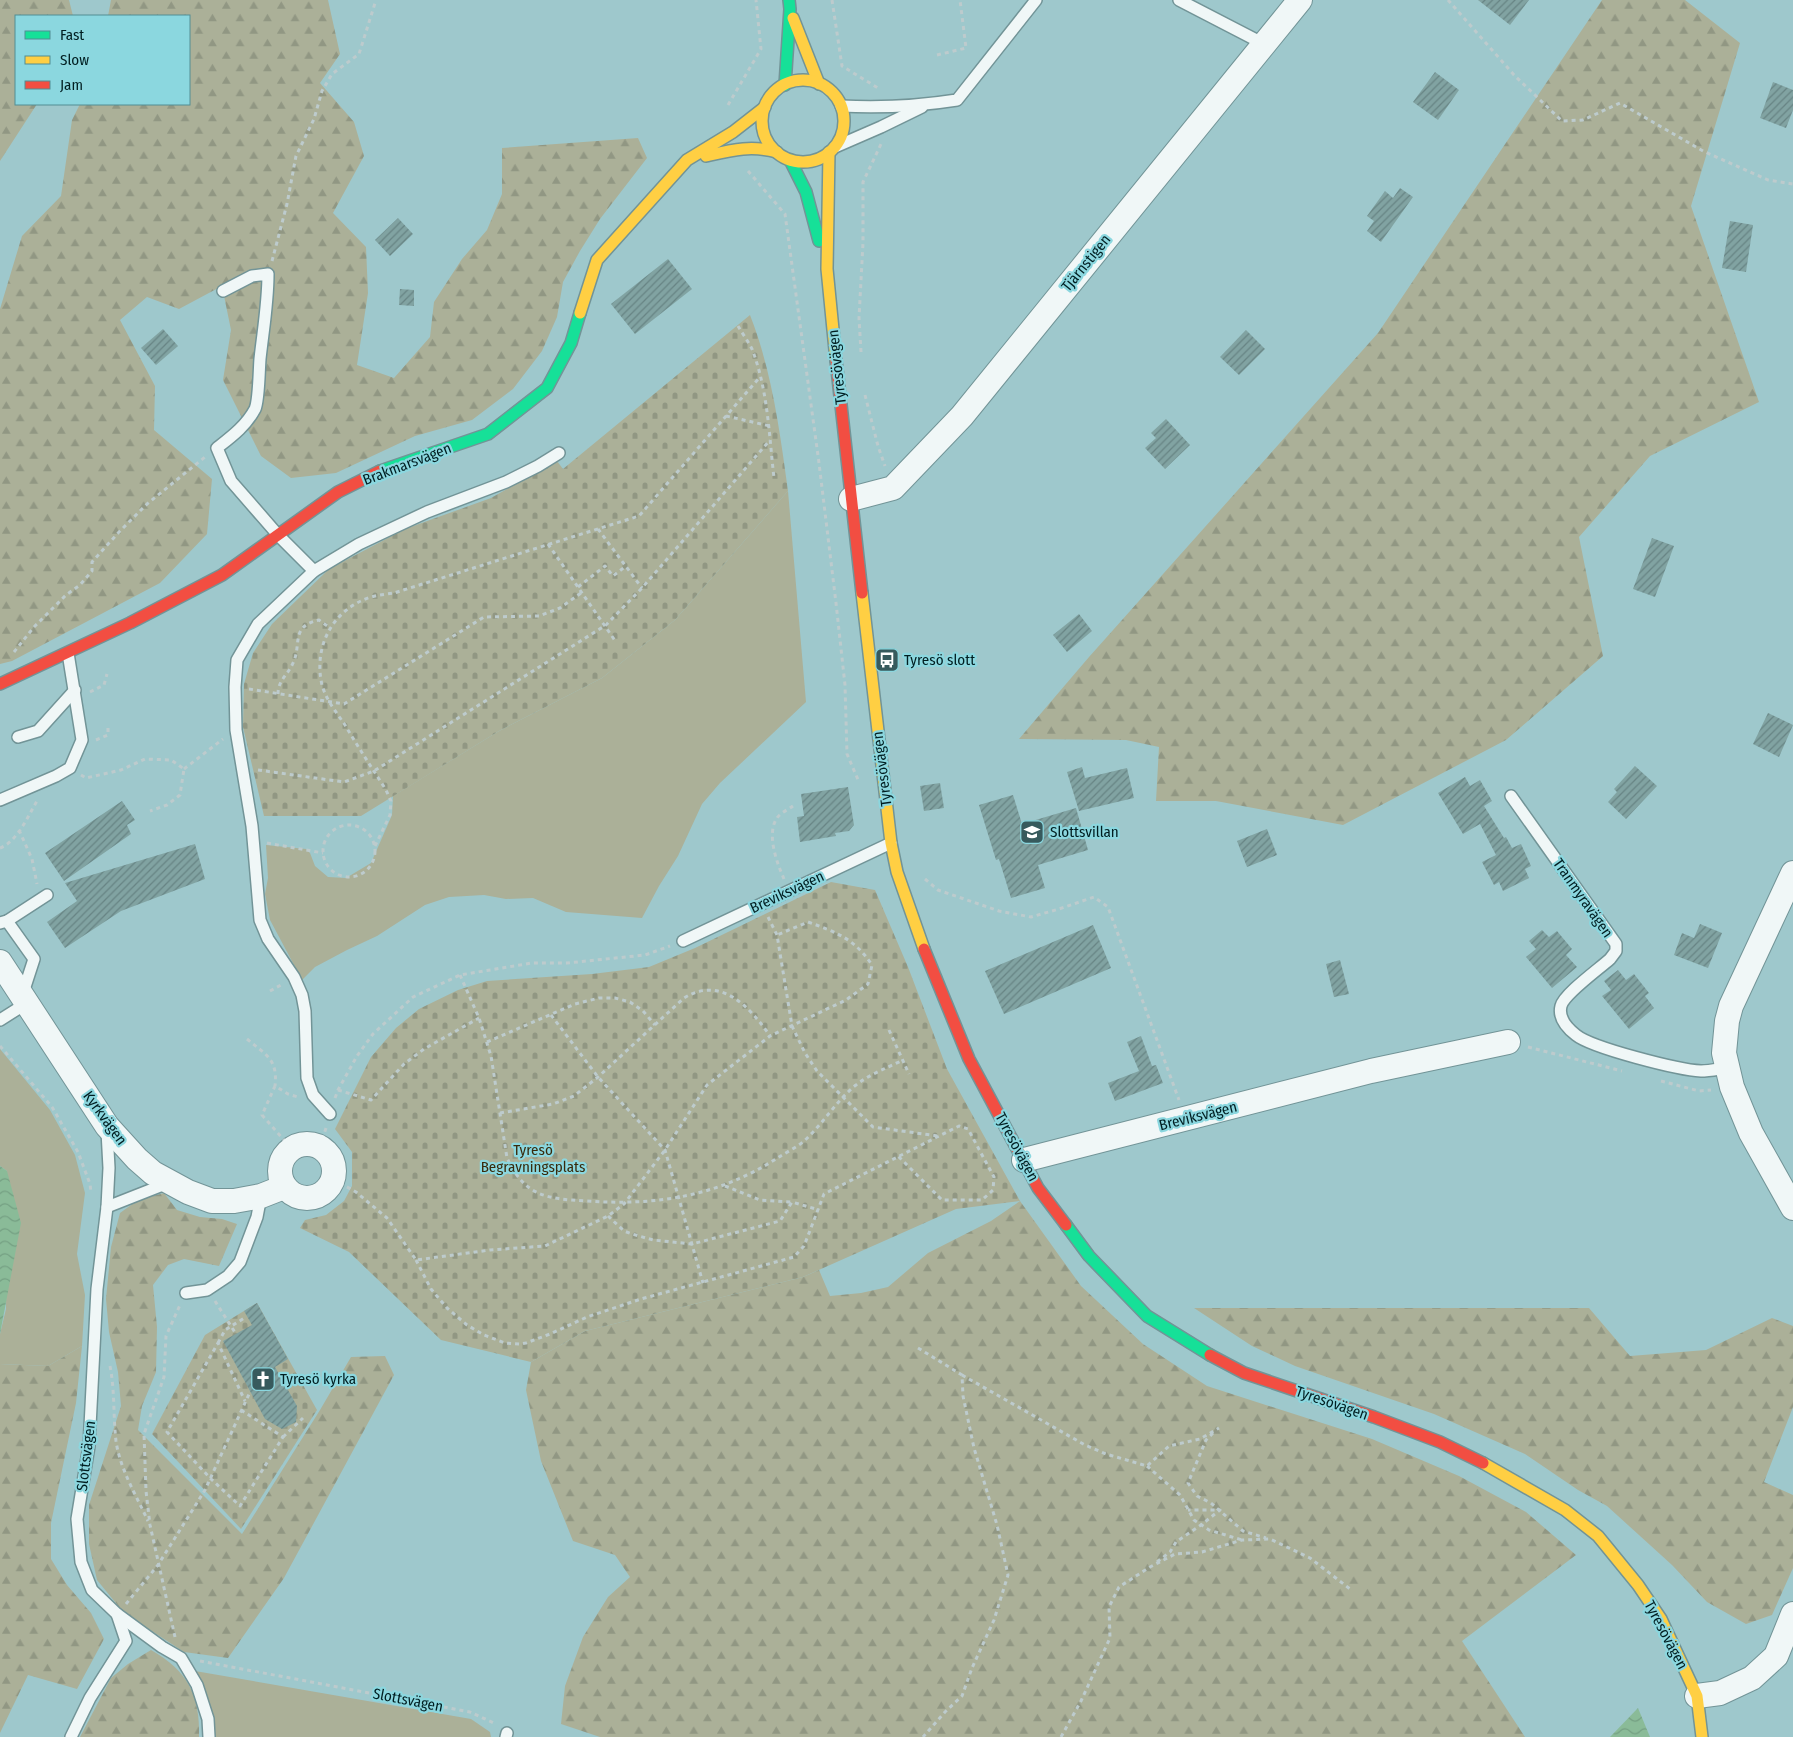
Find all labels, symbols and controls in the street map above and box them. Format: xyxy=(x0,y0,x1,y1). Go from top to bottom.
legend xyxy=(15,15,190,105)
text: Fast xyxy=(60,26,84,44)
text: Slow xyxy=(60,51,89,69)
text: Jam xyxy=(60,76,83,94)
street label: Tjärnstigen xyxy=(1058,231,1114,295)
street label: Tyresövägen xyxy=(824,329,850,405)
street label: Brakmarsvägen xyxy=(360,439,454,489)
bus stop icon: Tyresö slott xyxy=(874,647,900,673)
place label: Tyresö slott xyxy=(904,651,975,669)
street label: Tyresövägen xyxy=(868,731,896,807)
school or university icon: Slottsvillan xyxy=(1019,819,1045,845)
place label: Slottsvillan xyxy=(1050,823,1119,841)
street label: Tranmyravägen xyxy=(1549,855,1617,941)
street label: Breviksvägen xyxy=(747,867,827,917)
street label: Kyrkvägen xyxy=(79,1087,131,1149)
street label: Breviksvägen xyxy=(1157,1098,1239,1134)
street label: Tyresövägen xyxy=(991,1110,1043,1184)
park label: Tyresö Begravningsplats xyxy=(481,1141,585,1176)
church icon: Tyresö kyrka xyxy=(250,1366,276,1392)
place label: Tyresö kyrka xyxy=(280,1370,356,1388)
street label: Tyresövägen xyxy=(1293,1382,1371,1424)
street label: Slottsvägen xyxy=(73,1420,99,1492)
street label: Tyresövägen xyxy=(1640,1598,1692,1672)
street label: Slottsvägen xyxy=(371,1684,445,1716)

